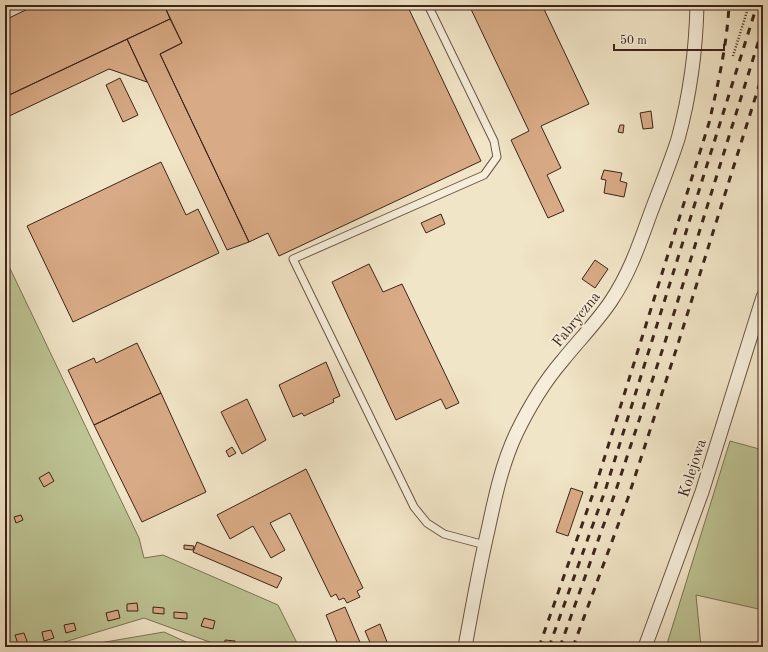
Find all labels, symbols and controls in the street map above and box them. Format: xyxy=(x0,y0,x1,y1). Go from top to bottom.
scale bar xyxy=(614,26,724,52)
text: 50 m xyxy=(620,34,647,47)
street label: Fabryczna xyxy=(550,289,604,350)
street label: Kolejowa xyxy=(677,437,710,499)

